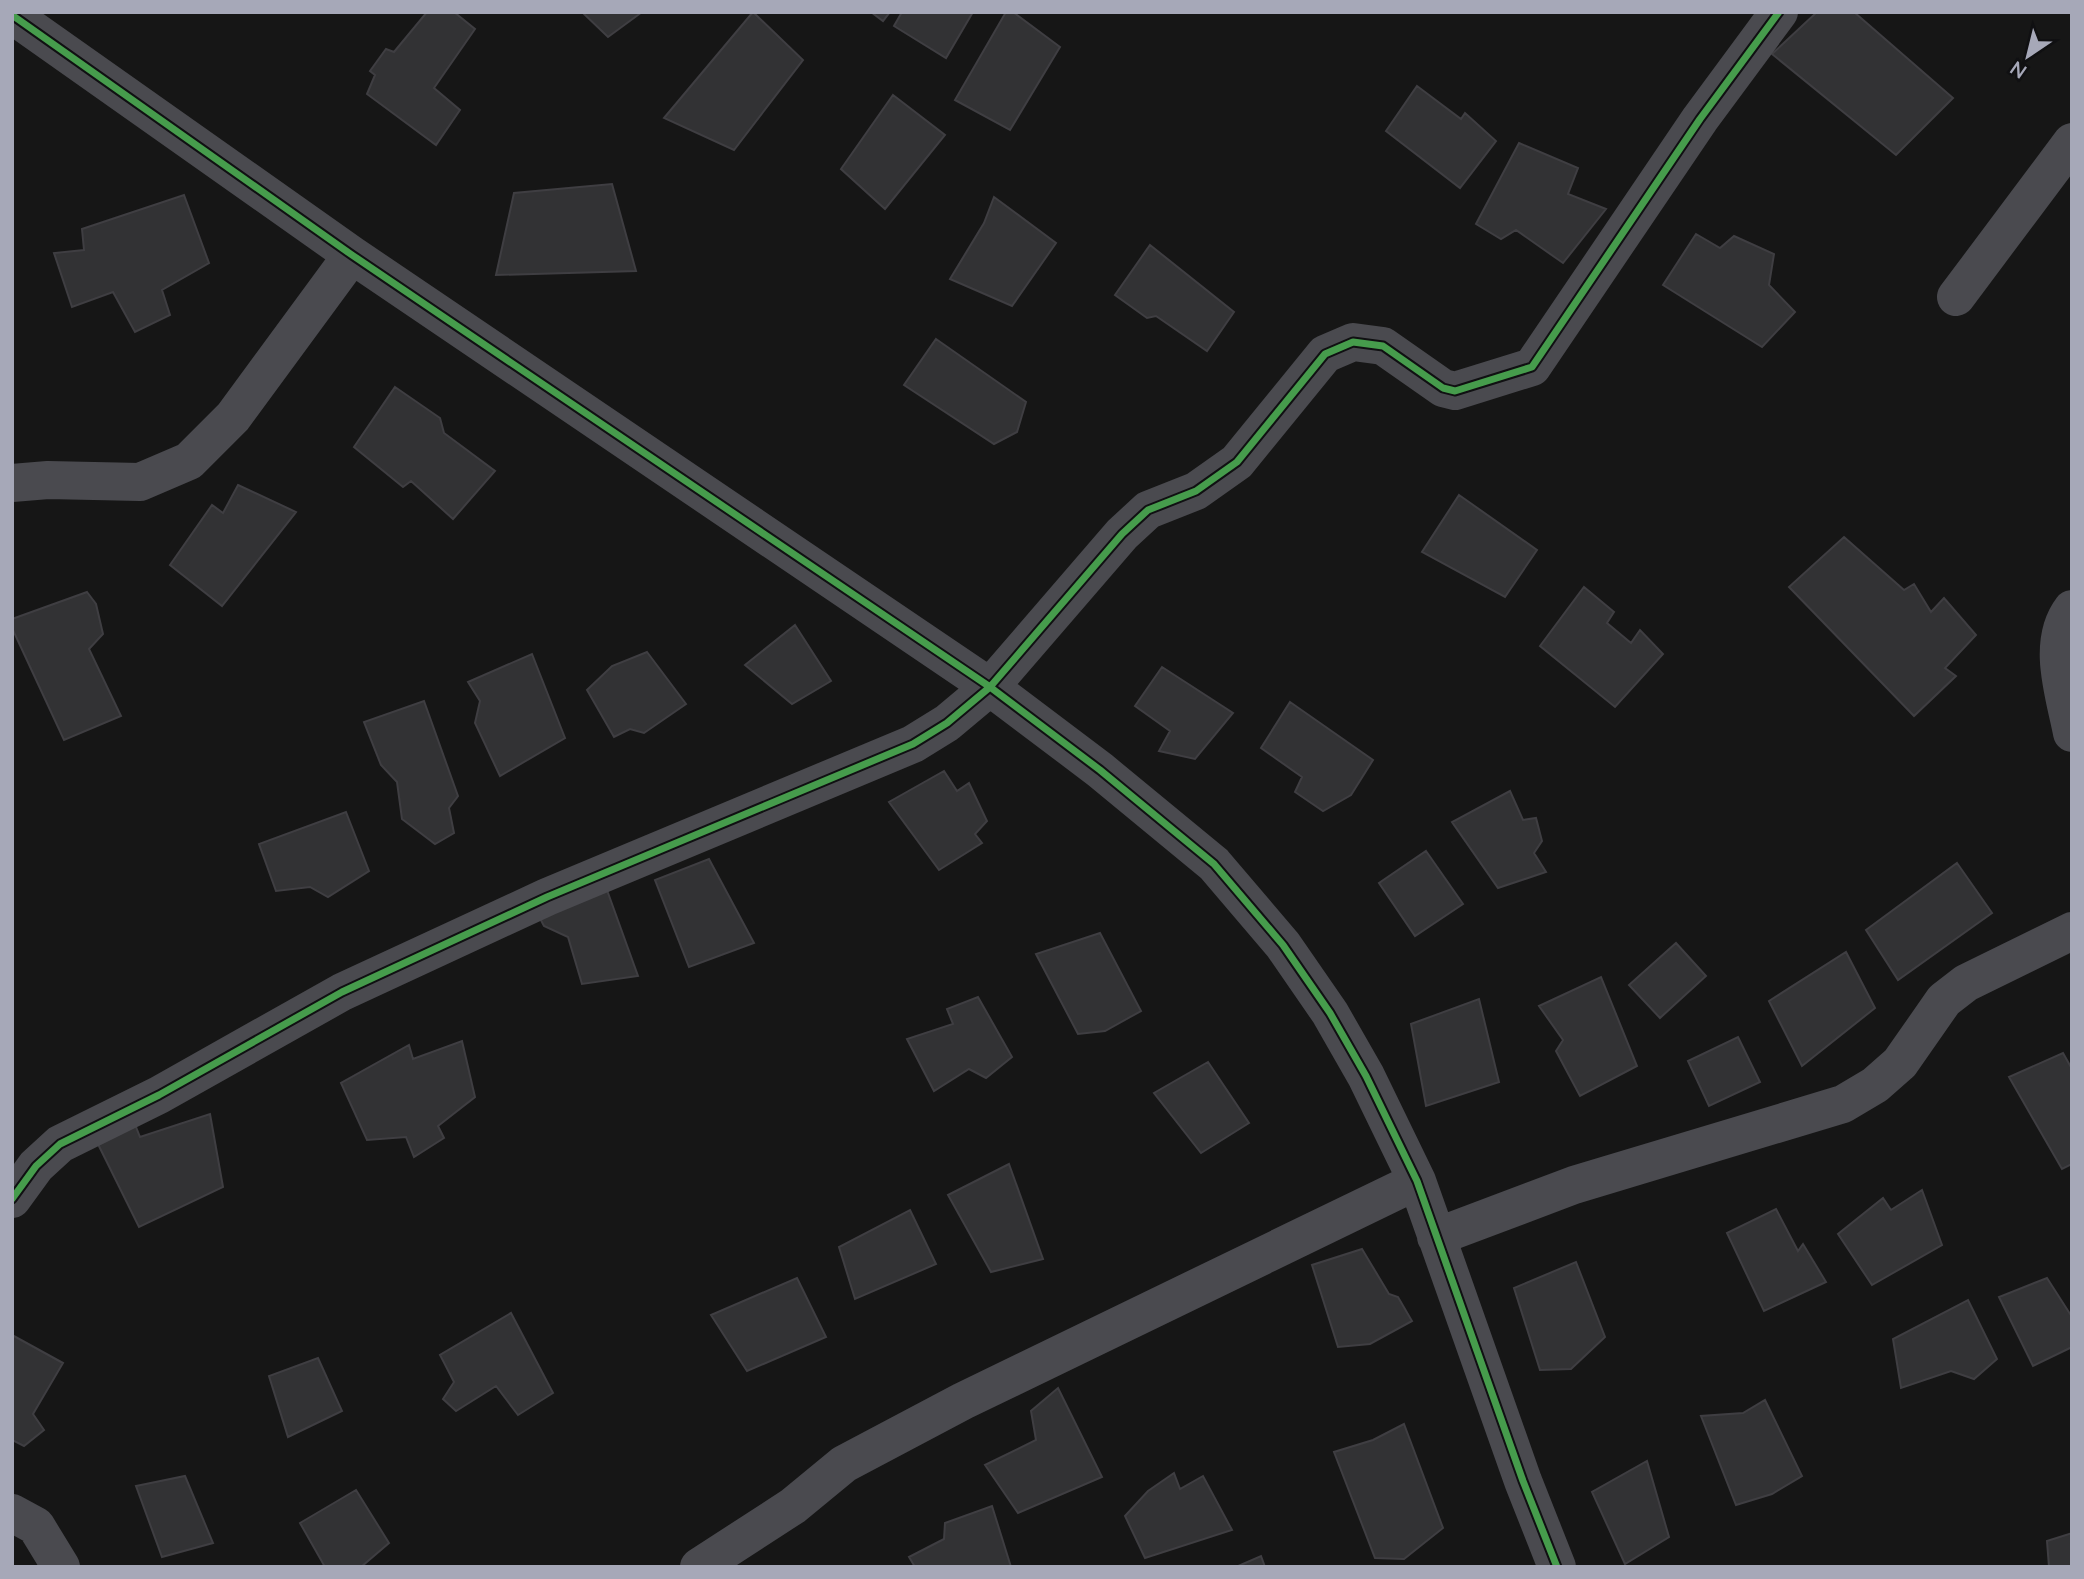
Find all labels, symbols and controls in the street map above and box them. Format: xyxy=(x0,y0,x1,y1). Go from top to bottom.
north arrow xyxy=(1993,21,2063,91)
text: N xyxy=(2005,57,2031,84)

